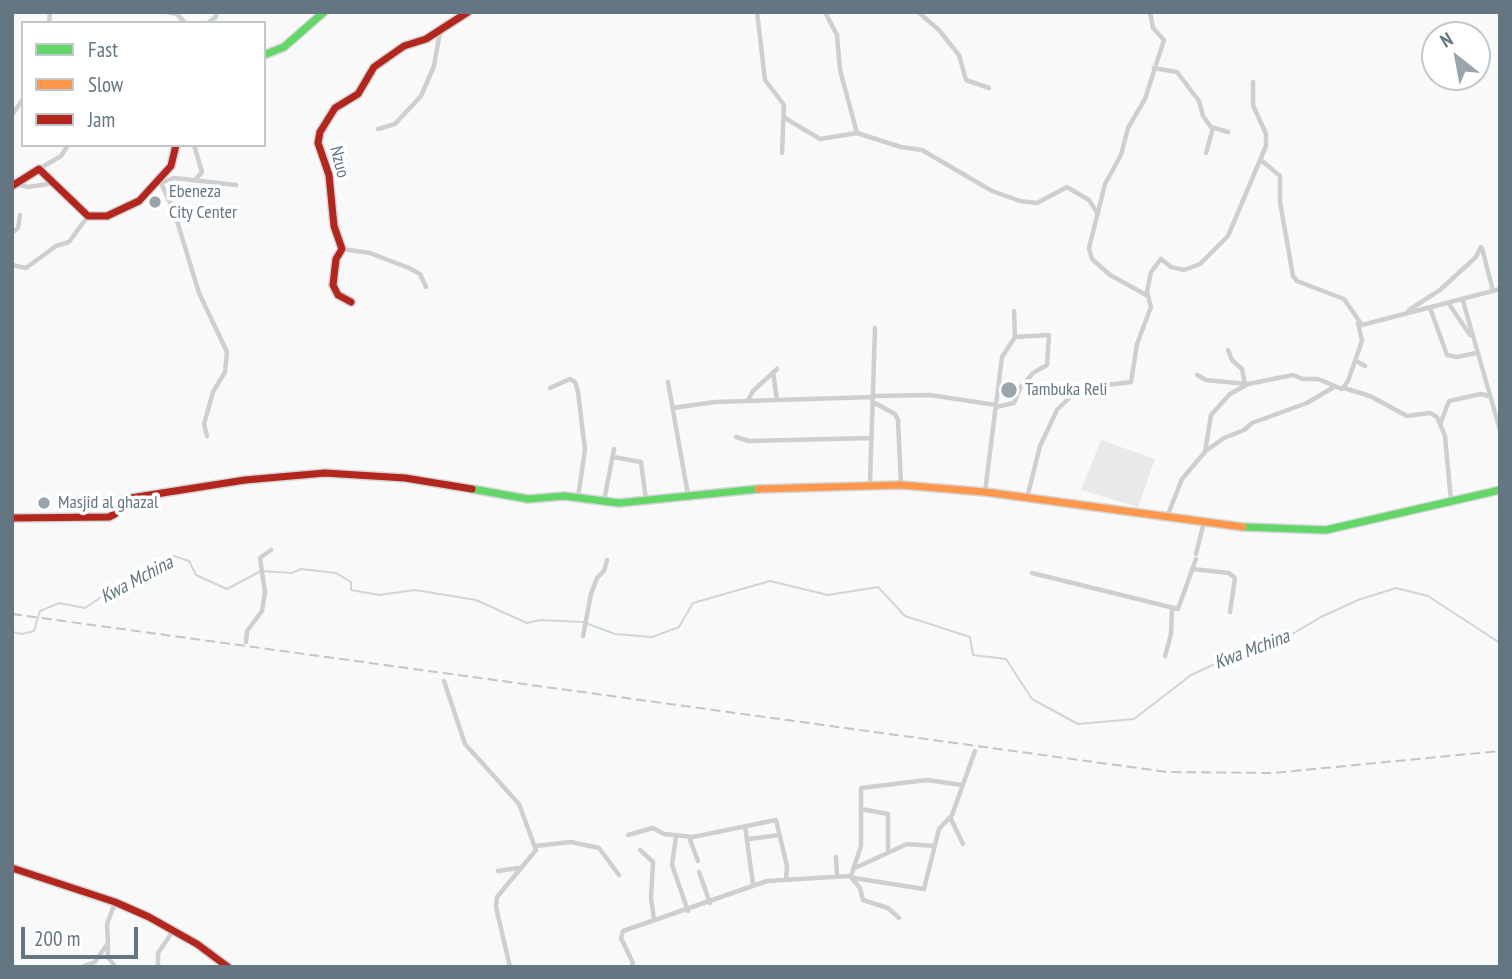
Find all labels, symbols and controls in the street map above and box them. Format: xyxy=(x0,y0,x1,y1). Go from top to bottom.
legend xyxy=(21,21,266,147)
north arrow xyxy=(1421,21,1491,91)
text: N xyxy=(1436,27,1457,53)
text: Fast xyxy=(88,36,118,63)
text: Slow xyxy=(88,71,123,98)
text: Jam xyxy=(88,106,115,133)
street label: Nzuo xyxy=(324,144,354,180)
place label: Ebeneza City Center xyxy=(169,181,237,224)
marker: Ebeneza City Center xyxy=(147,194,163,210)
place label: Tambuka Reli xyxy=(1025,379,1108,401)
marker: Tambuka Reli xyxy=(999,380,1019,400)
place label: Masjid al ghazal xyxy=(58,492,158,514)
marker: Masjid al ghazal xyxy=(36,495,52,511)
water label: Kwa Mchina xyxy=(97,551,177,609)
water label: Kwa Mchina xyxy=(1211,625,1293,675)
scale bar xyxy=(24,912,142,956)
text: 200 m xyxy=(34,925,80,952)

